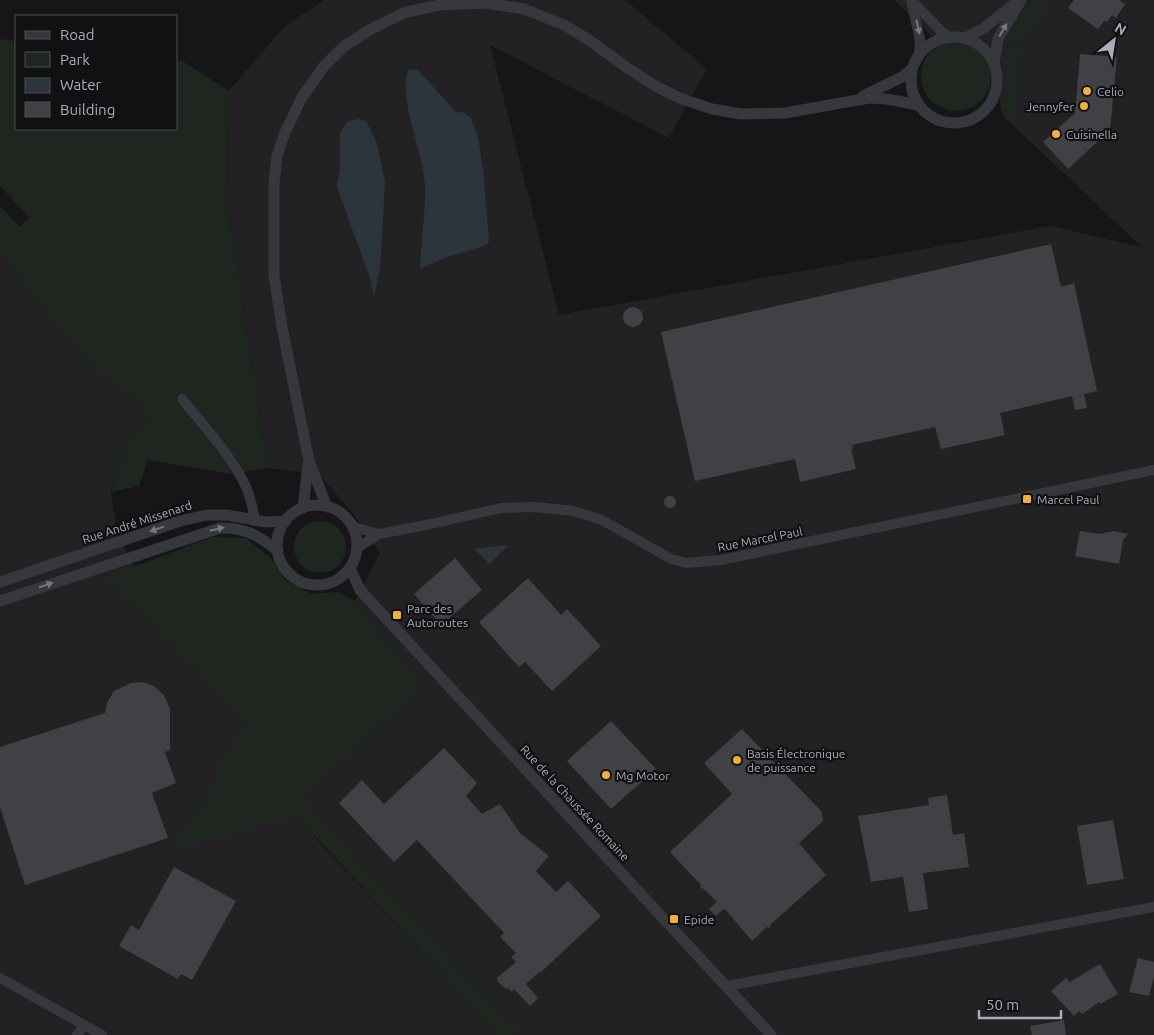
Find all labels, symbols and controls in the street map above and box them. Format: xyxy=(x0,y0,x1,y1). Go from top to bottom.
legend xyxy=(15,15,178,130)
north arrow xyxy=(1089,15,1139,65)
one-way arrow xyxy=(914,19,922,35)
text: N xyxy=(1112,19,1129,38)
one-way arrow xyxy=(999,24,1008,37)
text: Road xyxy=(60,26,95,43)
text: Park xyxy=(60,51,90,68)
text: Water xyxy=(60,76,101,93)
marker: Celio xyxy=(1081,85,1093,97)
place label: Celio xyxy=(1097,85,1124,98)
place label: Jennyfer xyxy=(1026,100,1074,113)
marker: Jennyfer xyxy=(1078,100,1090,112)
text: Building xyxy=(60,101,115,118)
marker: Cuisinella xyxy=(1050,128,1062,140)
place label: Cuisinella xyxy=(1066,128,1117,141)
marker: Marcel Paul xyxy=(1021,493,1033,505)
place label: Marcel Paul xyxy=(1037,493,1099,506)
street label: Rue André Missenard xyxy=(81,498,193,546)
street label: Rue Marcel Paul xyxy=(716,524,804,554)
one-way arrow xyxy=(210,525,226,533)
one-way arrow xyxy=(149,526,164,533)
one-way arrow xyxy=(39,581,54,589)
place label: Parc des Autoroutes xyxy=(407,602,468,629)
marker: Parc des Autoroutes xyxy=(391,609,403,621)
street label: Rue de la Chaussée Romaine xyxy=(518,743,632,863)
place label: Basis Électronique de puissance xyxy=(747,747,846,774)
marker: Basis Électronique de puissance xyxy=(731,754,743,766)
marker: Mg Motor xyxy=(600,769,612,781)
place label: Mg Motor xyxy=(616,769,670,782)
marker: Epide xyxy=(668,913,680,925)
place label: Epide xyxy=(684,913,714,926)
scale bar xyxy=(979,988,1062,1020)
text: 50 m xyxy=(986,996,1019,1013)

